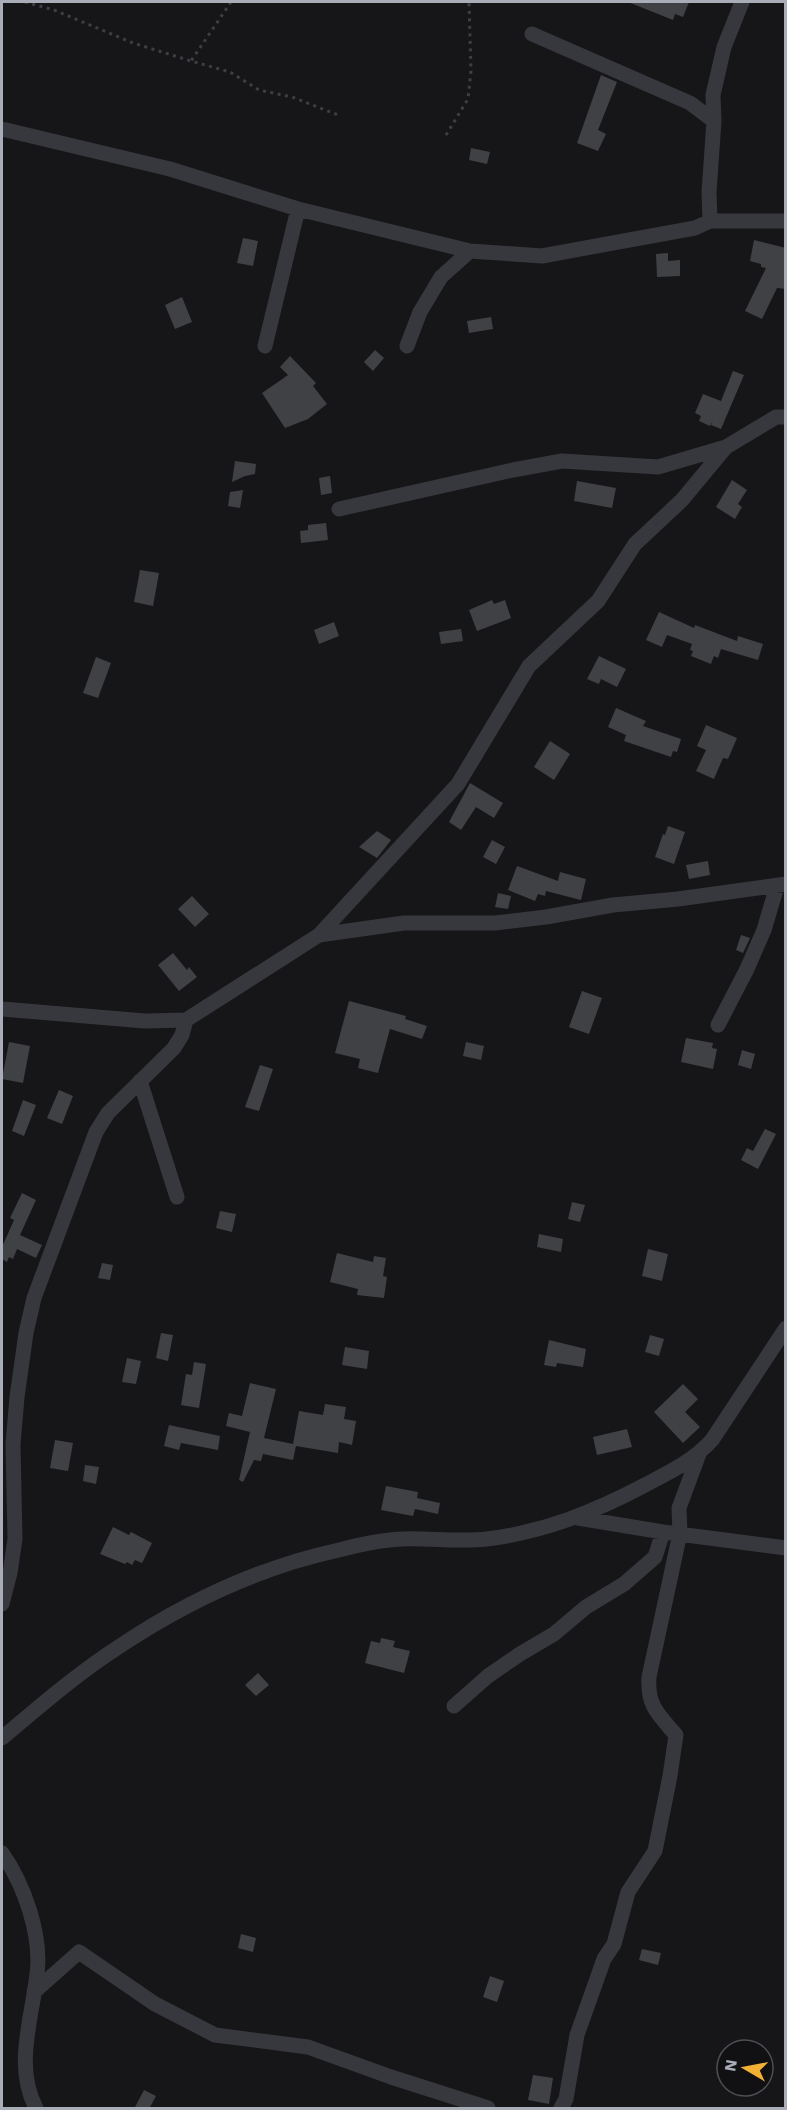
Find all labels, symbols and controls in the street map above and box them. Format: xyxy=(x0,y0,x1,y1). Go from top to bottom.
north arrow xyxy=(715,2038,775,2098)
text: N xyxy=(720,2058,741,2073)

